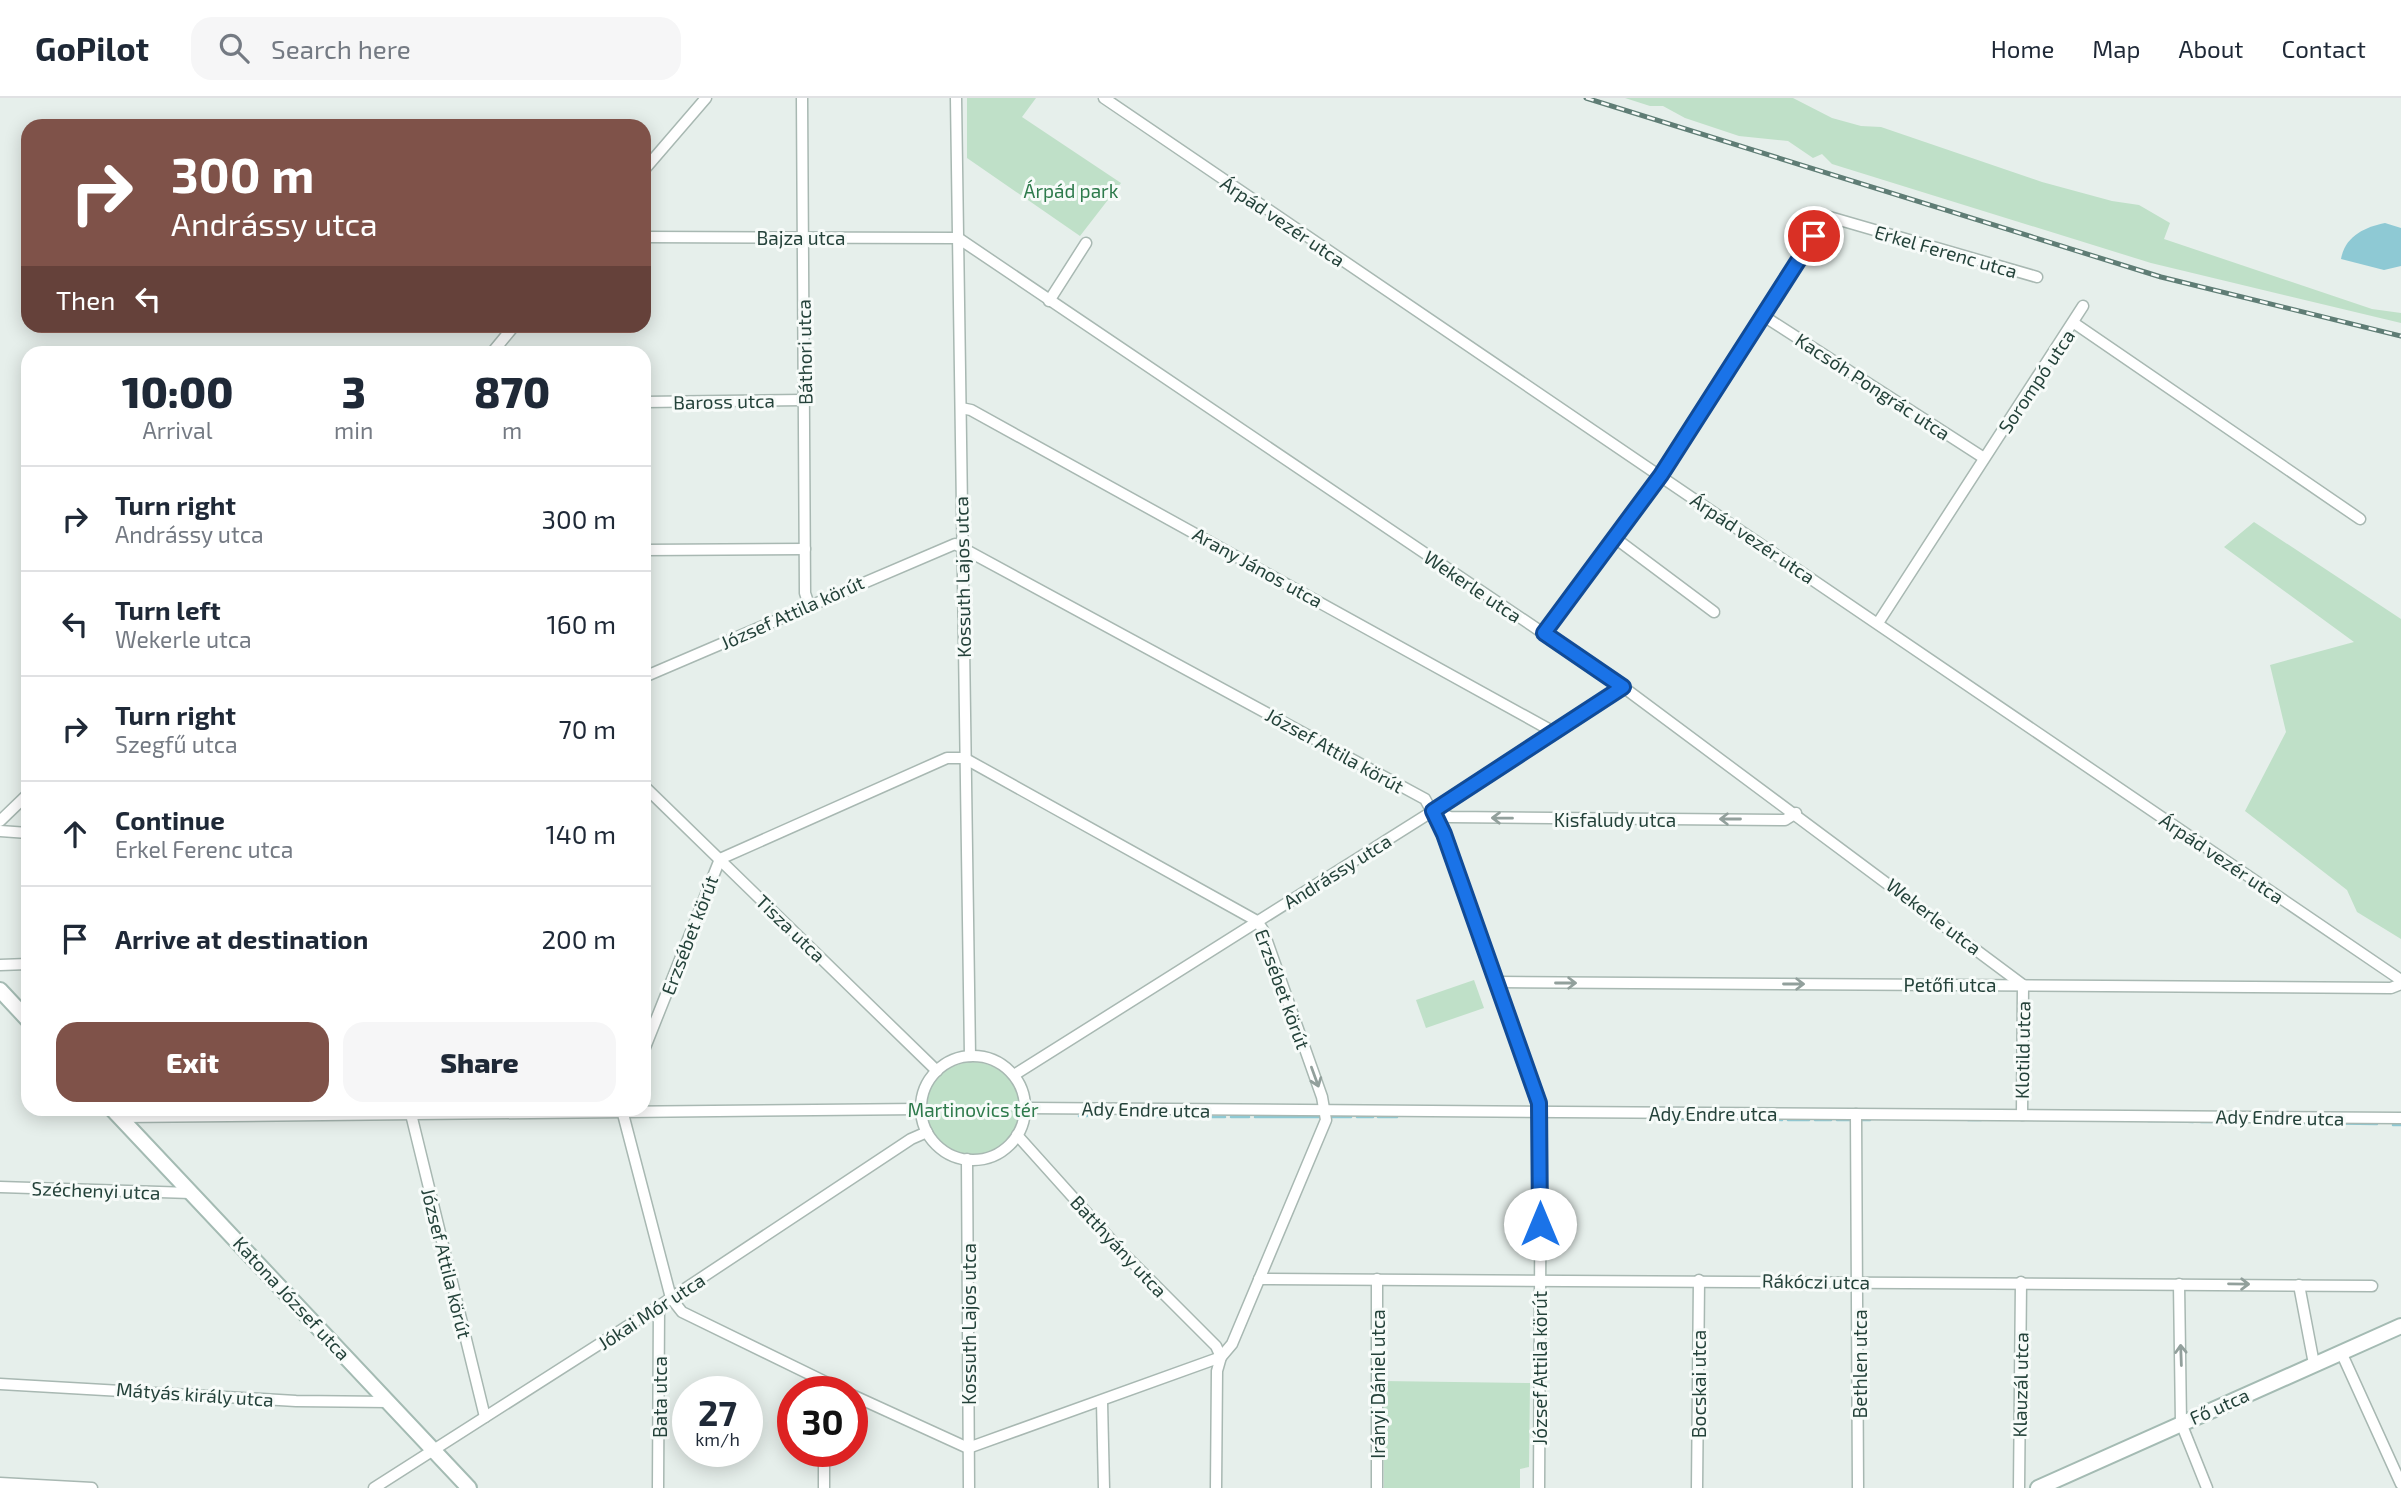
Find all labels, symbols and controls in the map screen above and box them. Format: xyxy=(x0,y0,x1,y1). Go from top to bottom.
search box xyxy=(191,17,681,80)
text: GoPilot xyxy=(35,28,149,68)
icon: search xyxy=(215,29,253,67)
text: Search here xyxy=(271,33,411,64)
text: Home xyxy=(1991,34,2054,63)
text: Map xyxy=(2092,34,2140,63)
text: About xyxy=(2178,34,2244,63)
text: Contact xyxy=(2282,34,2366,63)
text: 300 m xyxy=(171,144,314,203)
icon: right xyxy=(56,147,147,238)
street label: Árpád vezér utca xyxy=(1217,171,1349,271)
park label: Árpád park xyxy=(1024,179,1119,202)
text: Andrássy utca xyxy=(171,204,378,242)
pin xyxy=(1784,206,1844,266)
icon: arrive xyxy=(1795,217,1833,255)
street label: Erkel Ferenc utca xyxy=(1872,220,2020,282)
street label: Bajza utca xyxy=(756,226,846,249)
icon: left xyxy=(129,280,167,318)
text: Then xyxy=(56,284,115,315)
street label: Báthori utca xyxy=(792,299,816,405)
street label: Sorompó utca xyxy=(1993,325,2079,437)
street label: Kacsóh Pongrác utca xyxy=(1791,327,1955,445)
text: 10:00 xyxy=(122,366,233,416)
text: 3 xyxy=(342,366,366,416)
text: 870 xyxy=(474,366,550,416)
street label: Baross utca xyxy=(673,389,775,413)
text: Arrival xyxy=(143,416,213,444)
text: min xyxy=(334,416,373,444)
text: m xyxy=(502,416,522,444)
street label: Árpád vezér utca xyxy=(1687,488,1819,588)
text: Turn right xyxy=(115,489,236,520)
street label: Kossuth Lajos utca xyxy=(949,496,975,658)
icon: right xyxy=(56,500,94,538)
text: 300 m xyxy=(542,503,616,534)
text: Andrássy utca xyxy=(115,520,264,548)
street label: Arany János utca xyxy=(1189,522,1327,612)
street label: Wekerle utca xyxy=(1420,545,1526,627)
street label: József Attila körút xyxy=(717,570,867,654)
text: Turn left xyxy=(115,594,221,625)
icon: left xyxy=(56,605,94,643)
text: 160 m xyxy=(547,608,616,639)
text: Wekerle utca xyxy=(115,625,252,653)
text: Turn right xyxy=(115,699,236,730)
street label: József Attila körút xyxy=(1262,703,1408,797)
icon: right xyxy=(56,710,94,748)
text: 70 m xyxy=(558,713,616,744)
text: Szegfű utca xyxy=(115,730,238,758)
text: Continue xyxy=(115,804,225,835)
street label: Kisfaludy utca xyxy=(1554,808,1676,831)
street label: Árpád vezér utca xyxy=(2156,808,2288,908)
one-way arrow xyxy=(1491,811,1514,825)
one-way arrow xyxy=(1718,812,1741,826)
icon: ahead xyxy=(56,815,94,853)
text: 140 m xyxy=(545,818,616,849)
street label: Andrássy utca xyxy=(1279,829,1395,913)
text: Erkel Ferenc utca xyxy=(115,835,293,863)
street label: Erzsébet körút xyxy=(656,872,722,998)
street label: Wekerle utca xyxy=(1882,873,1986,959)
street label: Tisza utca xyxy=(752,889,830,967)
icon: arrive xyxy=(56,920,94,958)
text: Arrive at destination xyxy=(115,923,368,954)
text: 200 m xyxy=(541,923,616,954)
street label: Erzsébet körút xyxy=(1251,926,1315,1052)
street label: Petőfi utca xyxy=(1904,973,1996,996)
one-way arrow xyxy=(1554,976,1577,990)
one-way arrow xyxy=(1782,977,1805,991)
street label: Klotild utca xyxy=(2010,1001,2034,1099)
button: Exit xyxy=(56,1022,329,1102)
button: Share xyxy=(343,1022,616,1102)
one-way arrow xyxy=(1310,1065,1322,1087)
street label: Ady Endre utca xyxy=(1081,1096,1211,1122)
park label: Martinovics tér xyxy=(907,1098,1039,1121)
street label: Ady Endre utca xyxy=(1649,1102,1777,1125)
street label: Ady Endre utca xyxy=(2215,1104,2345,1130)
street label: Széchenyi utca xyxy=(31,1176,161,1204)
street label: József Attila körút xyxy=(417,1185,477,1341)
position arrow xyxy=(1503,1187,1577,1261)
street label: Batthyány utca xyxy=(1066,1190,1172,1302)
street label: Katona József utca xyxy=(229,1231,355,1365)
street label: Kossuth Lajos utca xyxy=(957,1243,980,1405)
street label: Jókai Mór utca xyxy=(593,1268,709,1354)
street label: Rákóczi utca xyxy=(1762,1269,1870,1293)
one-way arrow xyxy=(2227,1278,2250,1291)
street label: József Attila körút xyxy=(1528,1291,1551,1445)
street label: Irányi Dániel utca xyxy=(1366,1309,1389,1459)
street label: Bethlen utca xyxy=(1848,1309,1871,1419)
street label: Bocskai utca xyxy=(1687,1330,1710,1438)
street label: Klauzál utca xyxy=(2008,1332,2032,1438)
one-way arrow xyxy=(2174,1343,2187,1366)
street label: Bata utca xyxy=(648,1356,671,1438)
speed limit sign: 30 xyxy=(777,1376,868,1467)
street label: Mátyás király utca xyxy=(115,1377,275,1411)
street label: Fő utca xyxy=(2186,1383,2252,1429)
text: 27 xyxy=(698,1391,737,1433)
text: km/h xyxy=(695,1428,740,1450)

